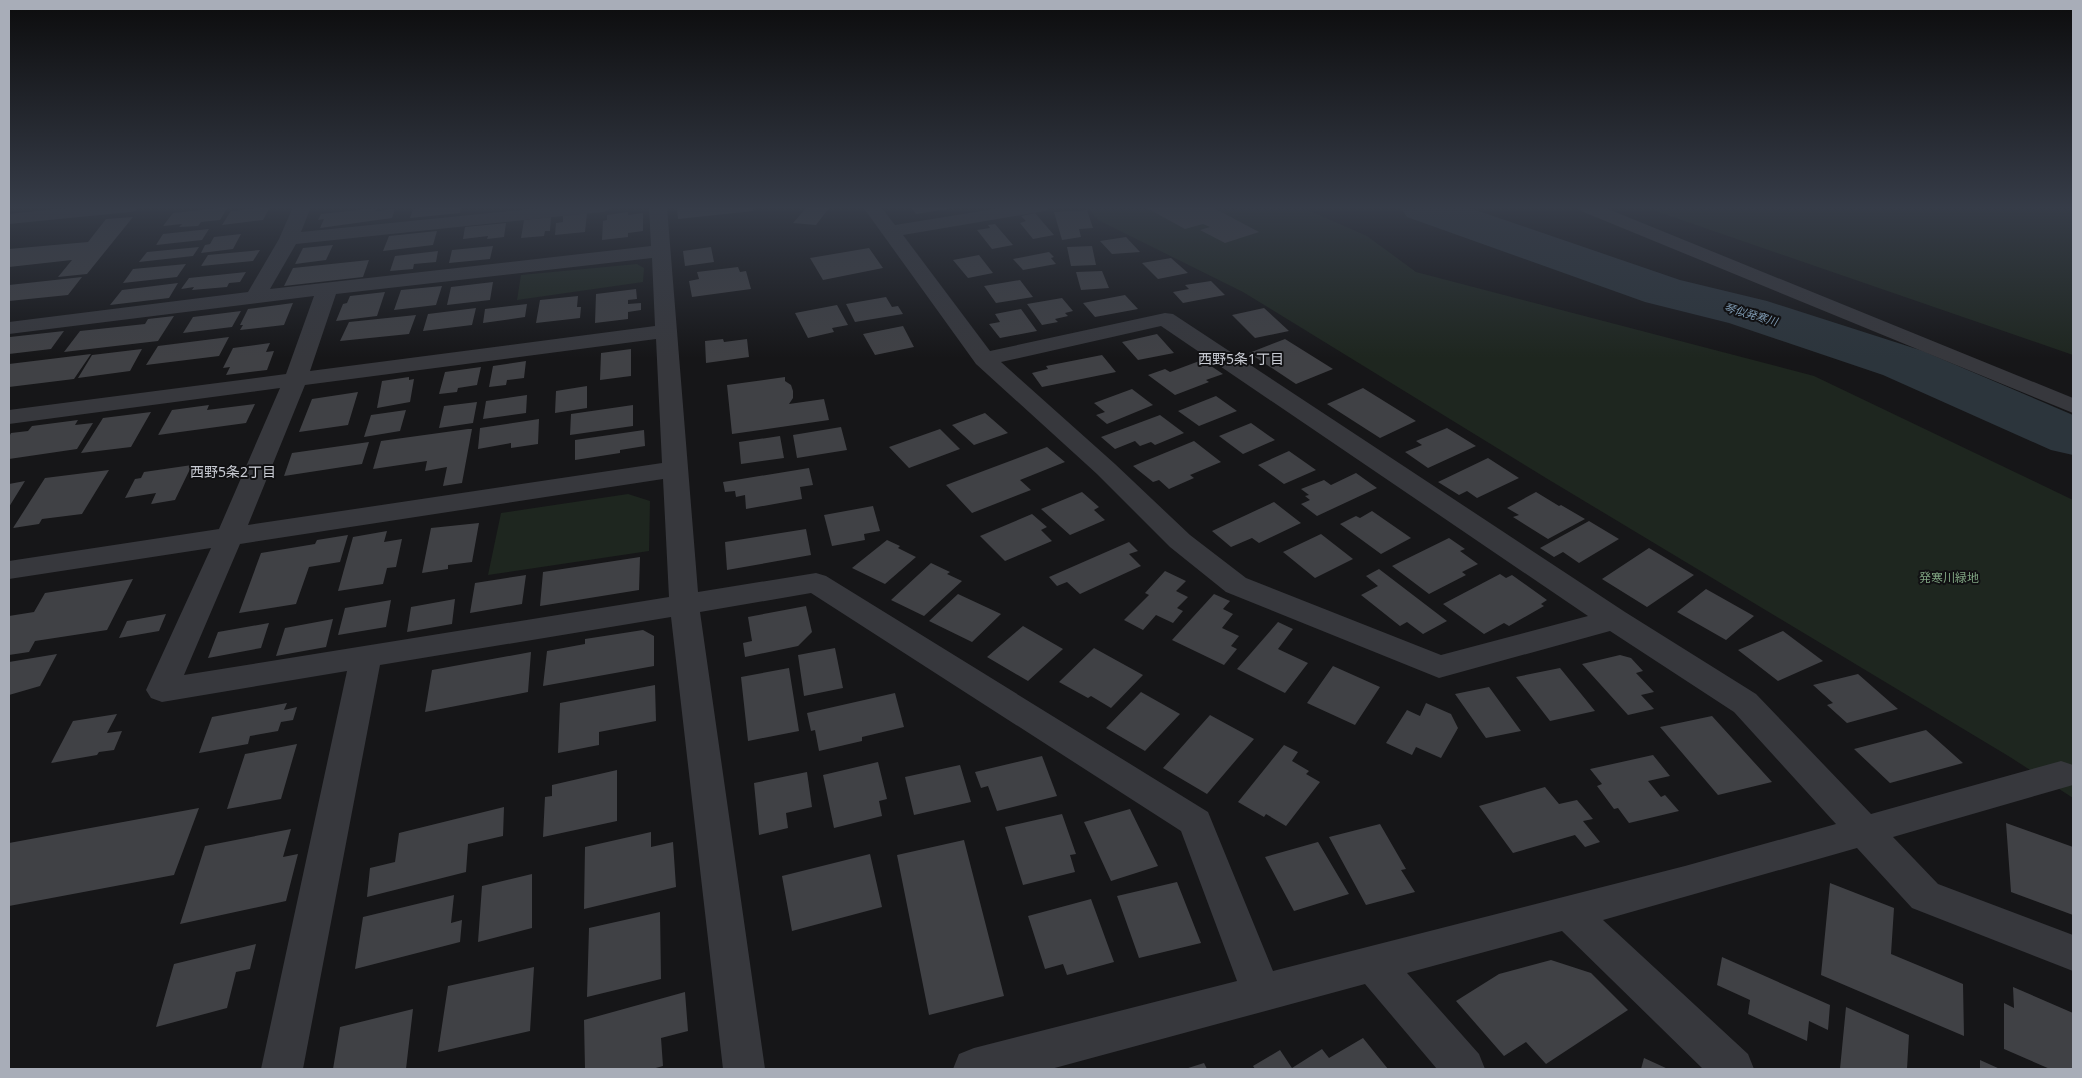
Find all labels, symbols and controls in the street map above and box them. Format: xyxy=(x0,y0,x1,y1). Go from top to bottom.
water label: 琴似発寒川 xyxy=(1722,299,1780,329)
district label: 西野5条1丁目 xyxy=(1198,349,1284,368)
district label: 西野5条2丁目 xyxy=(190,462,276,481)
park label: 発寒川緑地 xyxy=(1919,569,1979,586)

